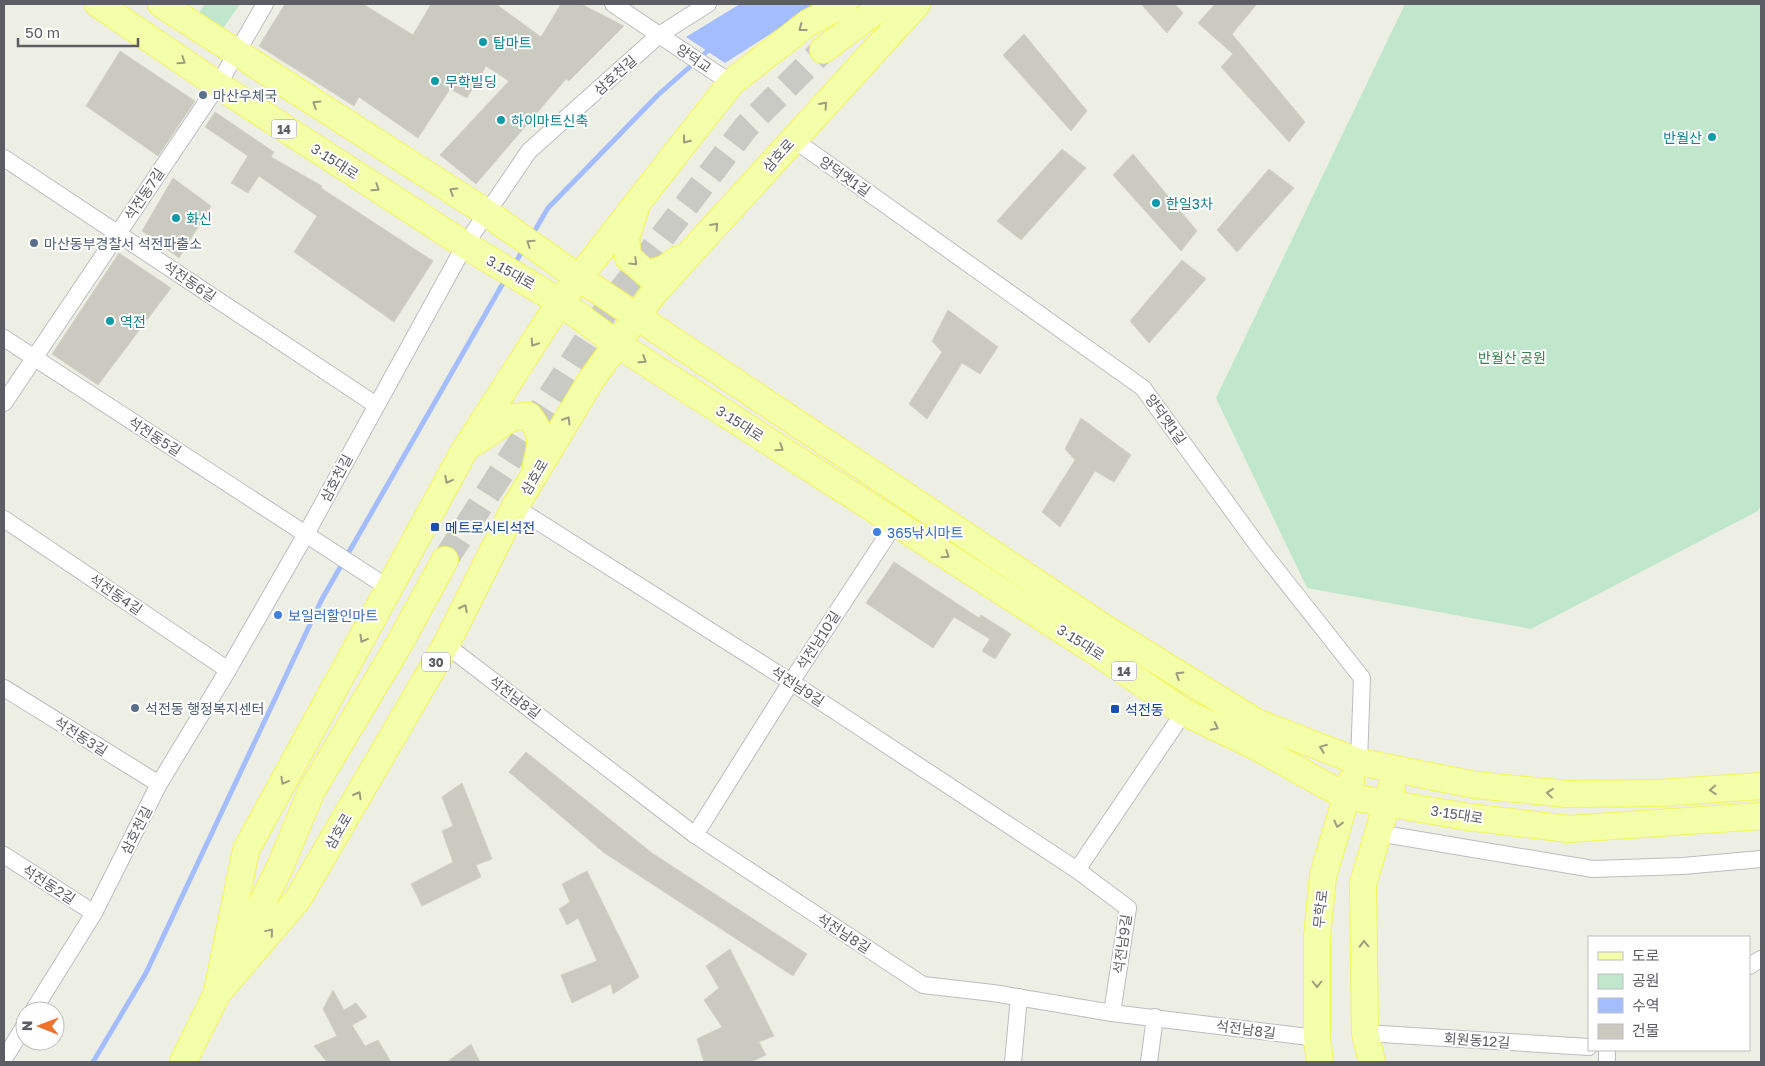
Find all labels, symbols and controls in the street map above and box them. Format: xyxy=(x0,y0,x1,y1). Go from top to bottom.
scale bar xyxy=(18,15,138,47)
one-way arrow xyxy=(799,22,808,30)
text: 50 m xyxy=(25,23,60,41)
place label: 탑마트 xyxy=(493,34,532,51)
marker: 탑마트 xyxy=(477,36,489,48)
street label: 양덕교 xyxy=(673,40,715,76)
street label: 삼호천길 xyxy=(590,51,640,99)
one-way arrow xyxy=(176,55,185,64)
place label: 무학빌딩 xyxy=(445,73,497,90)
marker: 무학빌딩 xyxy=(429,75,441,87)
place label: 마산우체국 xyxy=(213,87,278,104)
marker: 마산우체국 xyxy=(197,89,209,101)
one-way arrow xyxy=(312,101,322,110)
one-way arrow xyxy=(818,102,827,111)
place label: 하이마트신축 xyxy=(511,112,588,129)
marker: 하이마트신축 xyxy=(495,114,507,126)
road number: 14 xyxy=(272,120,296,138)
place label: 반월산 xyxy=(1663,129,1702,146)
marker: 반월산 xyxy=(1706,131,1718,143)
one-way arrow xyxy=(683,134,692,144)
street label: 삼호로 xyxy=(759,135,797,175)
street label: 3·15대로 xyxy=(308,139,362,183)
street label: 양덕옛1길 xyxy=(816,152,874,200)
street label: 석전동7길 xyxy=(120,165,168,223)
one-way arrow xyxy=(371,182,380,191)
one-way arrow xyxy=(450,188,459,198)
place label: 한일3차 xyxy=(1166,195,1213,212)
marker: 한일3차 xyxy=(1150,197,1162,209)
place label: 화신 xyxy=(186,210,212,227)
marker: 화신 xyxy=(170,212,182,224)
one-way arrow xyxy=(709,222,718,231)
place label: 마산동부경찰서 석전파출소 xyxy=(44,235,202,252)
marker: 마산동부경찰서 석전파출소 xyxy=(28,237,40,249)
one-way arrow xyxy=(526,240,536,249)
street label: 3.15대로 xyxy=(484,251,538,293)
one-way arrow xyxy=(628,256,637,265)
street label: 석전동6길 xyxy=(160,257,220,305)
place label: 역전 xyxy=(120,313,146,330)
marker: 역전 xyxy=(104,315,116,327)
one-way arrow xyxy=(531,337,540,346)
park label: 반월산 공원 xyxy=(1478,349,1546,366)
one-way arrow xyxy=(637,354,647,363)
street label: 양덕옛1길 xyxy=(1142,390,1190,448)
street label: 3·15대로 xyxy=(713,401,767,445)
street label: 석전동5길 xyxy=(125,413,185,459)
one-way arrow xyxy=(561,416,571,425)
one-way arrow xyxy=(774,442,783,451)
street label: 삼호천길 xyxy=(316,451,356,505)
street label: 삼호로 xyxy=(517,456,551,498)
one-way arrow xyxy=(444,475,454,484)
place label: 메트로시티석전 xyxy=(445,519,535,536)
marker: 메트로시티석전 xyxy=(429,521,441,533)
place label: 365낚시마트 xyxy=(887,524,963,541)
marker: 365낚시마트 xyxy=(871,526,883,538)
one-way arrow xyxy=(941,548,950,558)
street label: 석전동4길 xyxy=(86,570,146,618)
one-way arrow xyxy=(458,605,468,614)
place label: 보일러할인마트 xyxy=(288,607,378,624)
street label: 석전남10길 xyxy=(793,607,843,673)
marker: 보일러할인마트 xyxy=(272,609,284,621)
street label: 3·15대로 xyxy=(1054,620,1108,664)
one-way arrow xyxy=(359,634,369,643)
road number: 30 xyxy=(422,652,450,672)
road number: 14 xyxy=(1112,661,1136,680)
street label: 석전남9길 xyxy=(768,663,828,709)
one-way arrow xyxy=(1175,671,1184,681)
street label: 석전남8길 xyxy=(486,672,544,722)
place label: 석전동 행정복지센터 xyxy=(145,700,264,717)
place label: 석전동 xyxy=(1125,701,1164,718)
marker: 석전동 행정복지센터 xyxy=(129,702,141,714)
marker: 석전동 xyxy=(1109,703,1121,715)
street label: 석전동3길 xyxy=(51,713,111,759)
one-way arrow xyxy=(1210,721,1219,731)
one-way arrow xyxy=(1319,744,1328,754)
one-way arrow xyxy=(281,776,291,785)
one-way arrow xyxy=(1708,784,1716,795)
one-way arrow xyxy=(1546,788,1554,799)
one-way arrow xyxy=(352,792,362,801)
street label: 3·15대로 xyxy=(1429,801,1485,827)
street label: 삼호천길 xyxy=(117,803,155,857)
street label: 삼호로 xyxy=(321,810,355,852)
one-way arrow xyxy=(1333,820,1344,829)
street label: 석전동2길 xyxy=(19,861,79,907)
street label: 무학로 xyxy=(1310,889,1330,929)
street label: 석전남8길 xyxy=(814,910,874,956)
street label: 석전남9길 xyxy=(1109,913,1135,975)
one-way arrow xyxy=(265,928,274,937)
legend xyxy=(1588,936,1750,1051)
one-way arrow xyxy=(1359,940,1369,948)
text: 도로 xyxy=(1632,946,1660,964)
text: 공원 xyxy=(1632,971,1660,989)
one-way arrow xyxy=(1312,981,1322,989)
text: 수역 xyxy=(1632,996,1660,1014)
north arrow xyxy=(15,1001,65,1051)
street label: 석전남8길 xyxy=(1215,1016,1277,1042)
text: N xyxy=(18,1020,35,1031)
text: 건물 xyxy=(1632,1021,1660,1039)
street label: 회원동12길 xyxy=(1443,1029,1511,1051)

